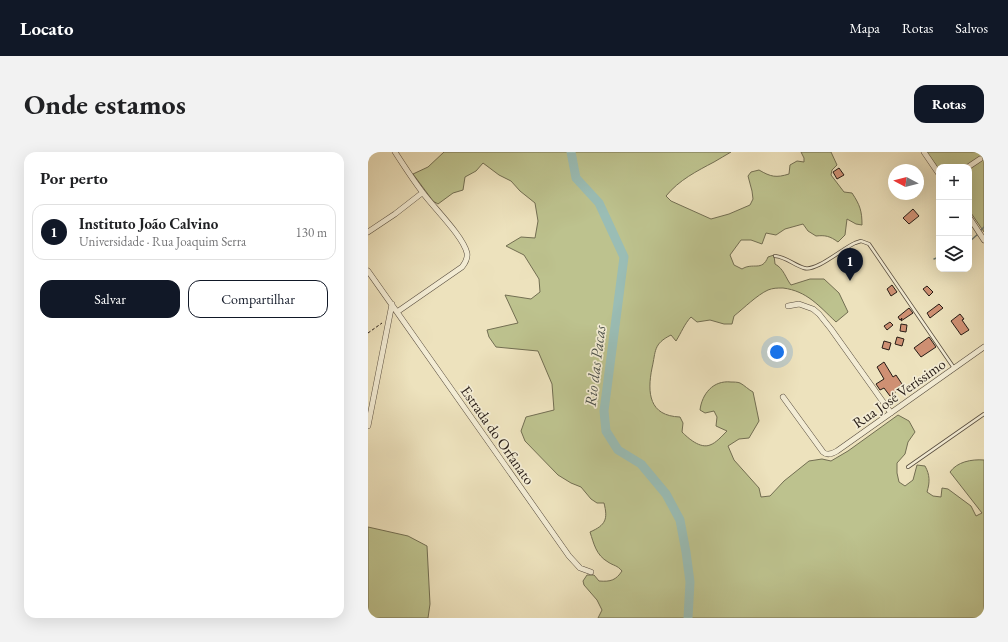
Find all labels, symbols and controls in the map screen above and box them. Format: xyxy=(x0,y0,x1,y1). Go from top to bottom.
text: Locato xyxy=(20,16,74,41)
text: Mapa xyxy=(849,19,880,37)
text: Rotas xyxy=(902,19,933,37)
text: Salvos xyxy=(955,19,988,37)
button: Rotas xyxy=(914,85,984,123)
text: Onde estamos xyxy=(24,86,186,122)
north arrow xyxy=(888,164,924,200)
map controls xyxy=(936,164,972,272)
button: + xyxy=(936,164,972,200)
text: Por perto xyxy=(40,167,108,189)
button: − xyxy=(936,200,972,236)
text: Instituto João Calvino xyxy=(79,214,218,233)
text: 1 xyxy=(51,224,57,241)
text: 130 m xyxy=(296,224,327,241)
text: Universidade · Rua Joaquim Serra xyxy=(79,233,246,250)
button: layers xyxy=(936,236,972,272)
pin: 1 xyxy=(837,248,863,281)
button: Salvar xyxy=(40,280,180,318)
button: Compartilhar xyxy=(188,280,328,318)
water label: Rio das Pacas xyxy=(580,324,610,408)
your location xyxy=(767,342,787,362)
street label: Rua José Veríssimo xyxy=(849,354,949,432)
street label: Estrada do Orfanato xyxy=(457,382,539,488)

